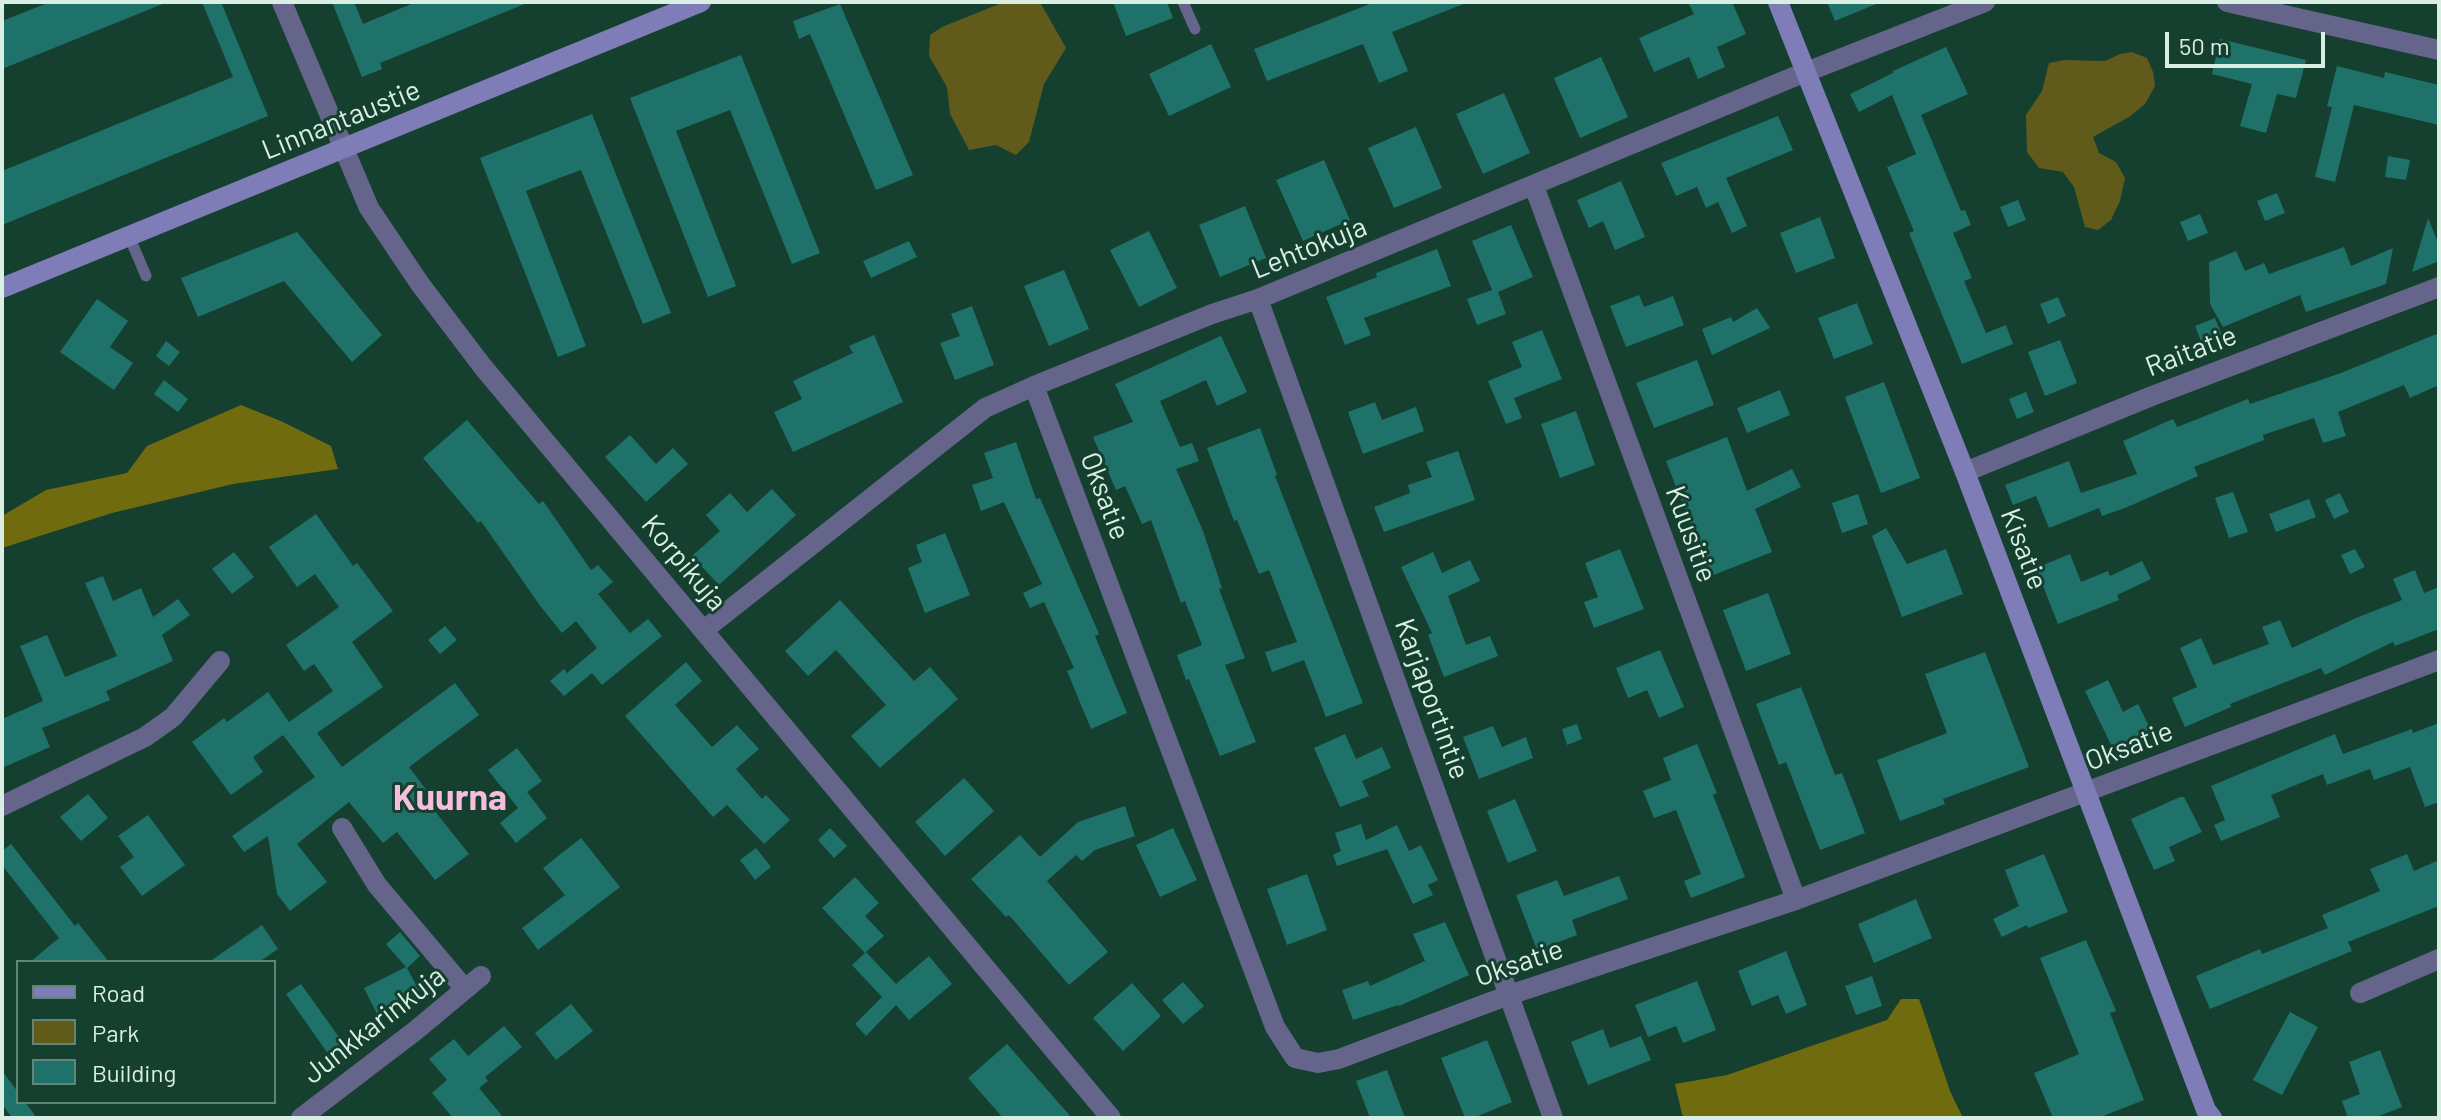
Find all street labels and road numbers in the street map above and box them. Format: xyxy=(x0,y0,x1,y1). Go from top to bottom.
street label: Linnantaustie xyxy=(257,73,425,167)
street label: Lehtokuja xyxy=(1247,210,1371,286)
street label: Raitatie xyxy=(2141,318,2241,384)
street label: Oksatie xyxy=(1073,447,1137,545)
street label: Kuusitie xyxy=(1658,481,1724,587)
street label: Kisatie xyxy=(1993,504,2055,594)
street label: Korpikuja xyxy=(634,508,734,618)
street label: Karjaportintie xyxy=(1387,614,1477,784)
street label: Oksatie xyxy=(2080,714,2178,778)
street label: Oksatie xyxy=(1470,932,1568,994)
street label: Junkkarinkuja xyxy=(296,959,452,1091)

